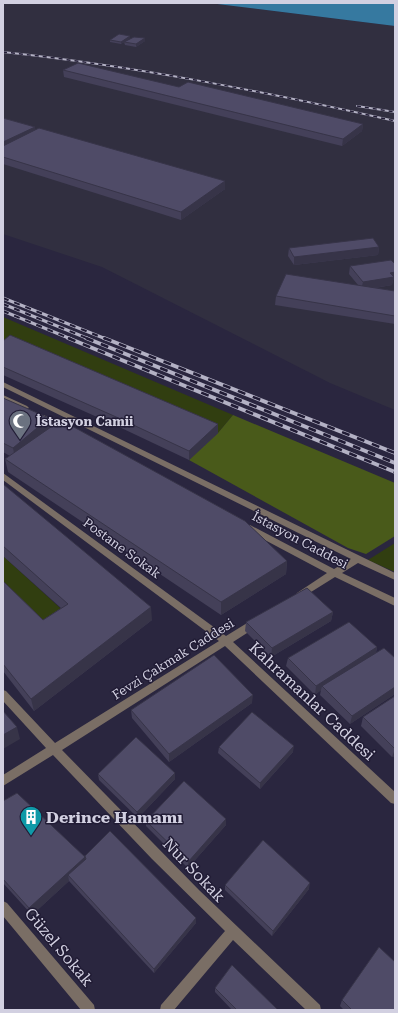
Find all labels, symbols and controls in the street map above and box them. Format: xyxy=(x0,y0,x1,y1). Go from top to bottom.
mosque icon: İstasyon Camii xyxy=(7,408,33,441)
place label: İstasyon Camii xyxy=(36,413,134,429)
street label: İstasyon Caddesi xyxy=(250,508,350,572)
street label: Postane Sokak xyxy=(80,515,164,581)
street label: Fevzi Çakmak Caddesi xyxy=(109,615,237,703)
street label: Kahramanlar Caddesi xyxy=(245,638,379,764)
building icon: Derince Hamamı xyxy=(18,804,44,837)
place label: Derince Hamamı xyxy=(46,808,183,827)
street label: Nur Sokak xyxy=(159,834,229,906)
street label: Güzel Sokak xyxy=(21,904,97,990)

